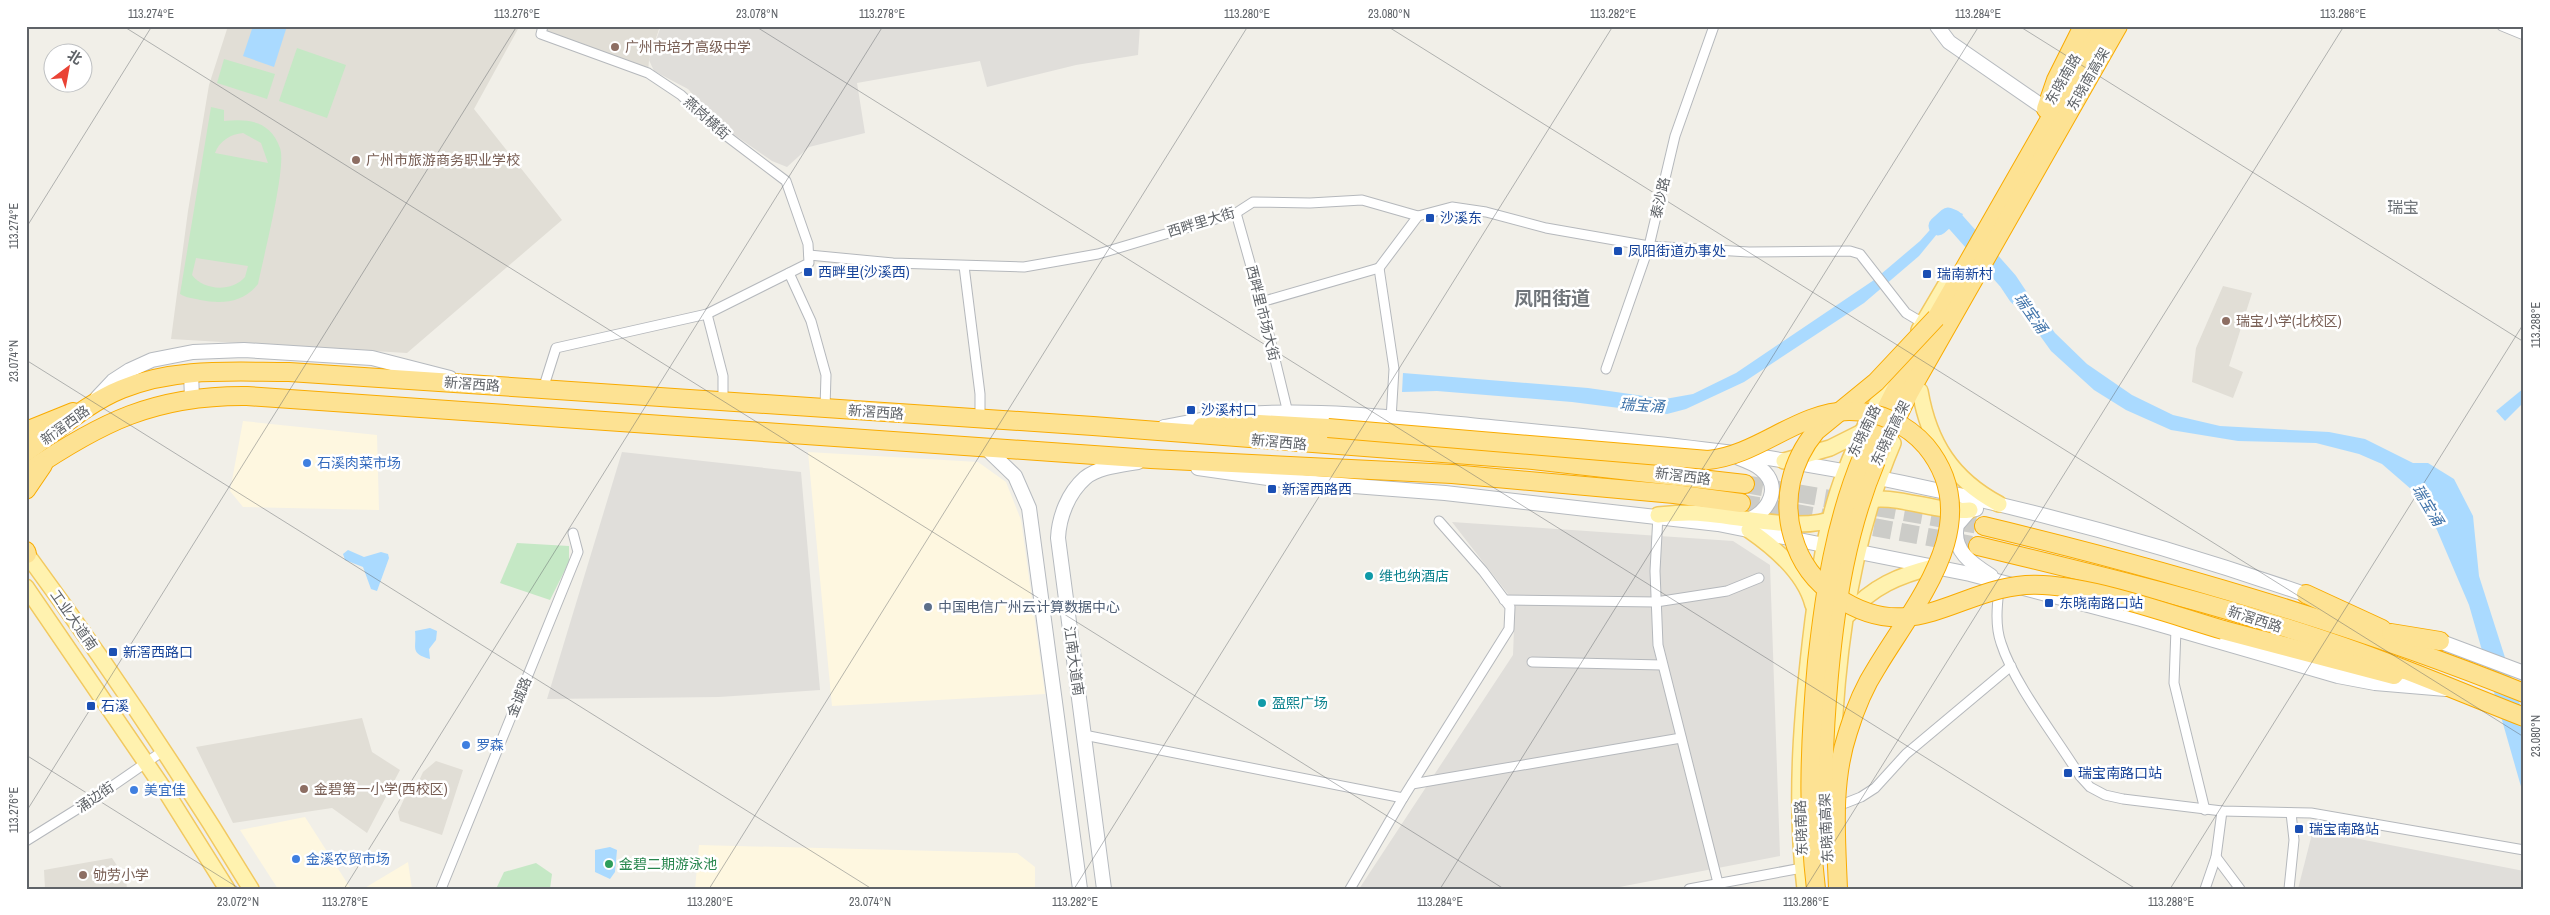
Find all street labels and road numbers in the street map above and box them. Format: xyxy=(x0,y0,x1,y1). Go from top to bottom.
street label: 东晓南高架 xyxy=(2063,44,2113,114)
street label: 东晓南路 xyxy=(2041,50,2085,108)
street label: 燕岗横街 xyxy=(680,93,734,143)
street label: 泰沙路 xyxy=(1647,176,1673,220)
street label: 西畔里大街 xyxy=(1165,203,1237,241)
street label: 西畔里市场大街 xyxy=(1242,263,1284,363)
street label: 新滘西路 xyxy=(443,373,501,395)
street label: 东晓南高架 xyxy=(1867,398,1913,468)
street label: 新滘西路 xyxy=(37,401,93,449)
street label: 新滘西路 xyxy=(847,401,905,423)
street label: 东晓南路 xyxy=(1844,402,1884,460)
street label: 新滘西路 xyxy=(1250,431,1308,453)
street label: 新滘西路 xyxy=(1654,464,1712,488)
street label: 工业大道南 xyxy=(47,586,101,654)
street label: 新滘西路 xyxy=(2226,602,2284,636)
street label: 江南大道南 xyxy=(1060,625,1088,697)
street label: 金诚路 xyxy=(503,674,535,720)
street label: 涌边街 xyxy=(73,778,117,816)
street label: 东晓南高架 xyxy=(1815,793,1837,863)
street label: 东晓南路 xyxy=(1791,800,1811,856)

